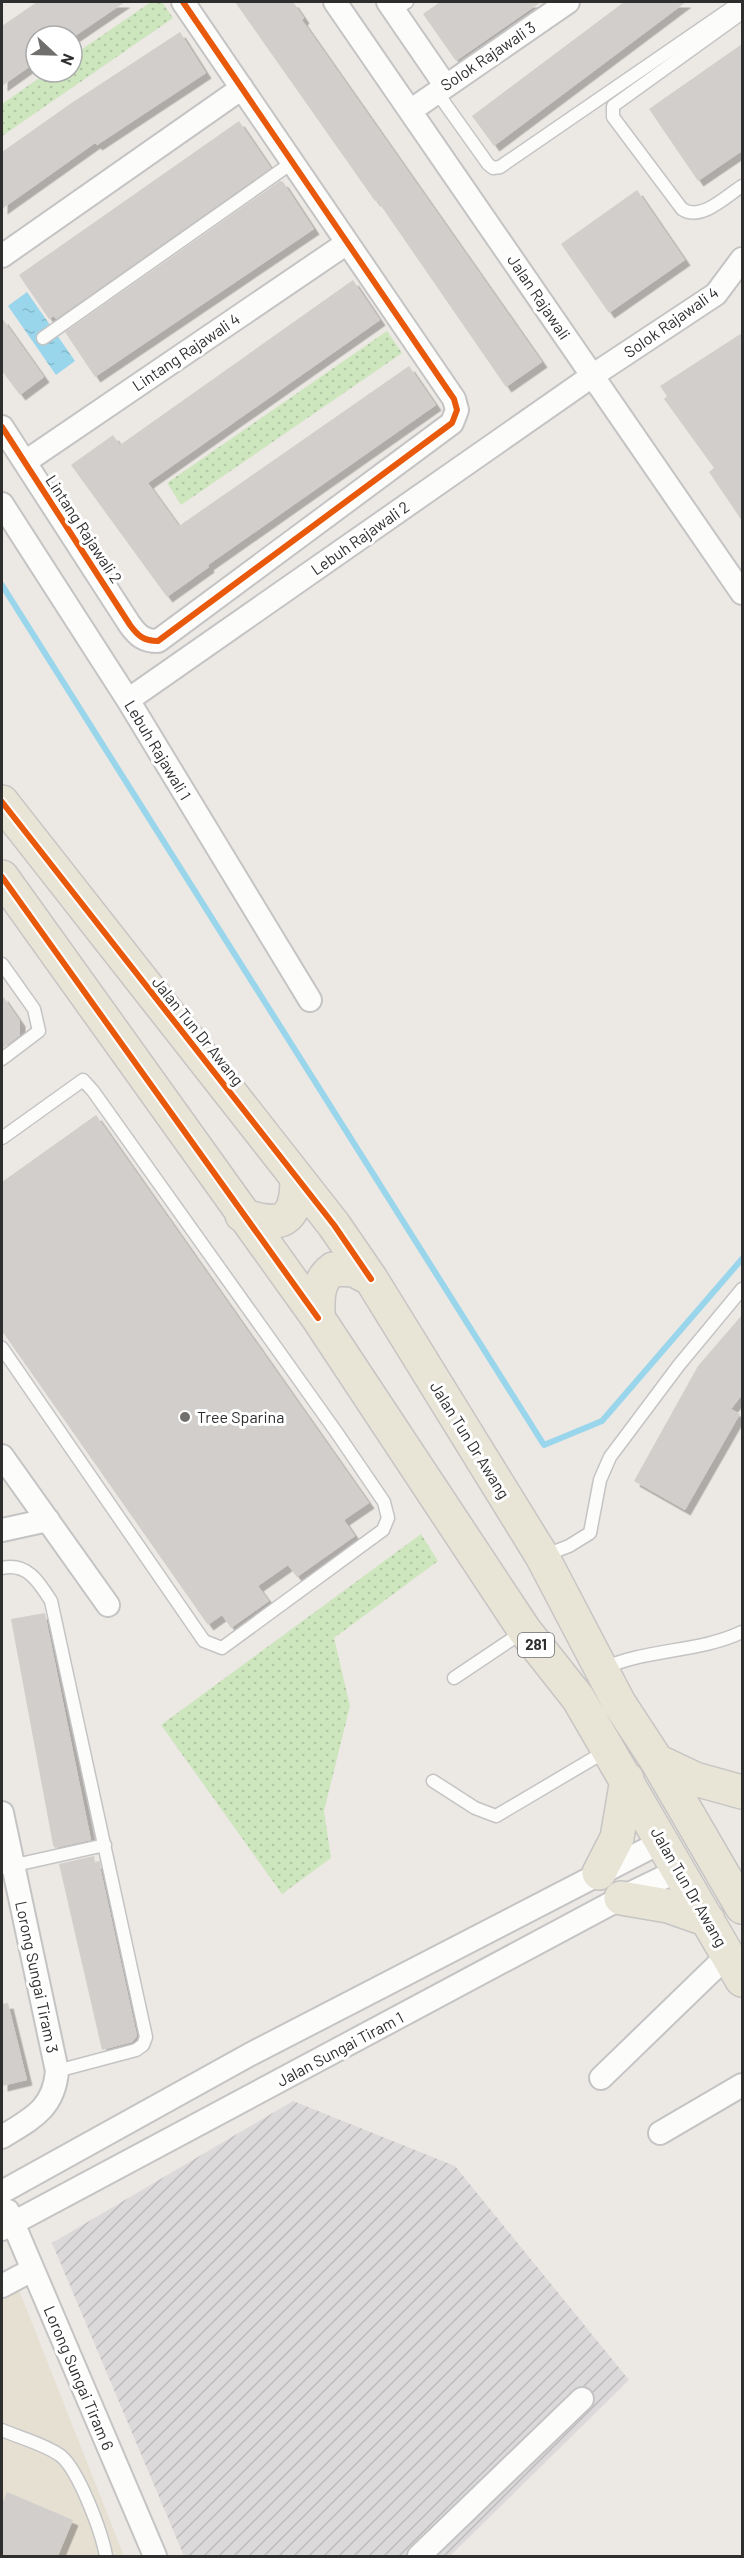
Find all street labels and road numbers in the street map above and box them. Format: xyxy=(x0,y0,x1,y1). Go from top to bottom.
street label: Solok Rajawali 3 xyxy=(437,17,539,94)
street label: Jalan Rajawali xyxy=(504,251,575,343)
street label: Solok Rajawali 4 xyxy=(620,282,722,361)
street label: Lintang Rajawali 4 xyxy=(128,309,243,395)
street label: Lintang Rajawali 2 xyxy=(42,471,126,586)
street label: Lebuh Rajawali 2 xyxy=(307,497,413,579)
street label: Lebuh Rajawali 1 xyxy=(121,696,196,803)
street label: Jalan Tun Dr Awang xyxy=(149,972,248,1089)
street label: Jalan Tun Dr Awang xyxy=(427,1378,514,1502)
road number: 281 xyxy=(518,1633,554,1657)
street label: Jalan Tun Dr Awang xyxy=(648,1824,731,1950)
street label: Lorong Sungai Tiram 3 xyxy=(12,1899,63,2055)
street label: Jalan Sungai Tiram 1 xyxy=(273,2007,406,2090)
street label: Lorong Sungai Tiram 6 xyxy=(40,2303,118,2453)

